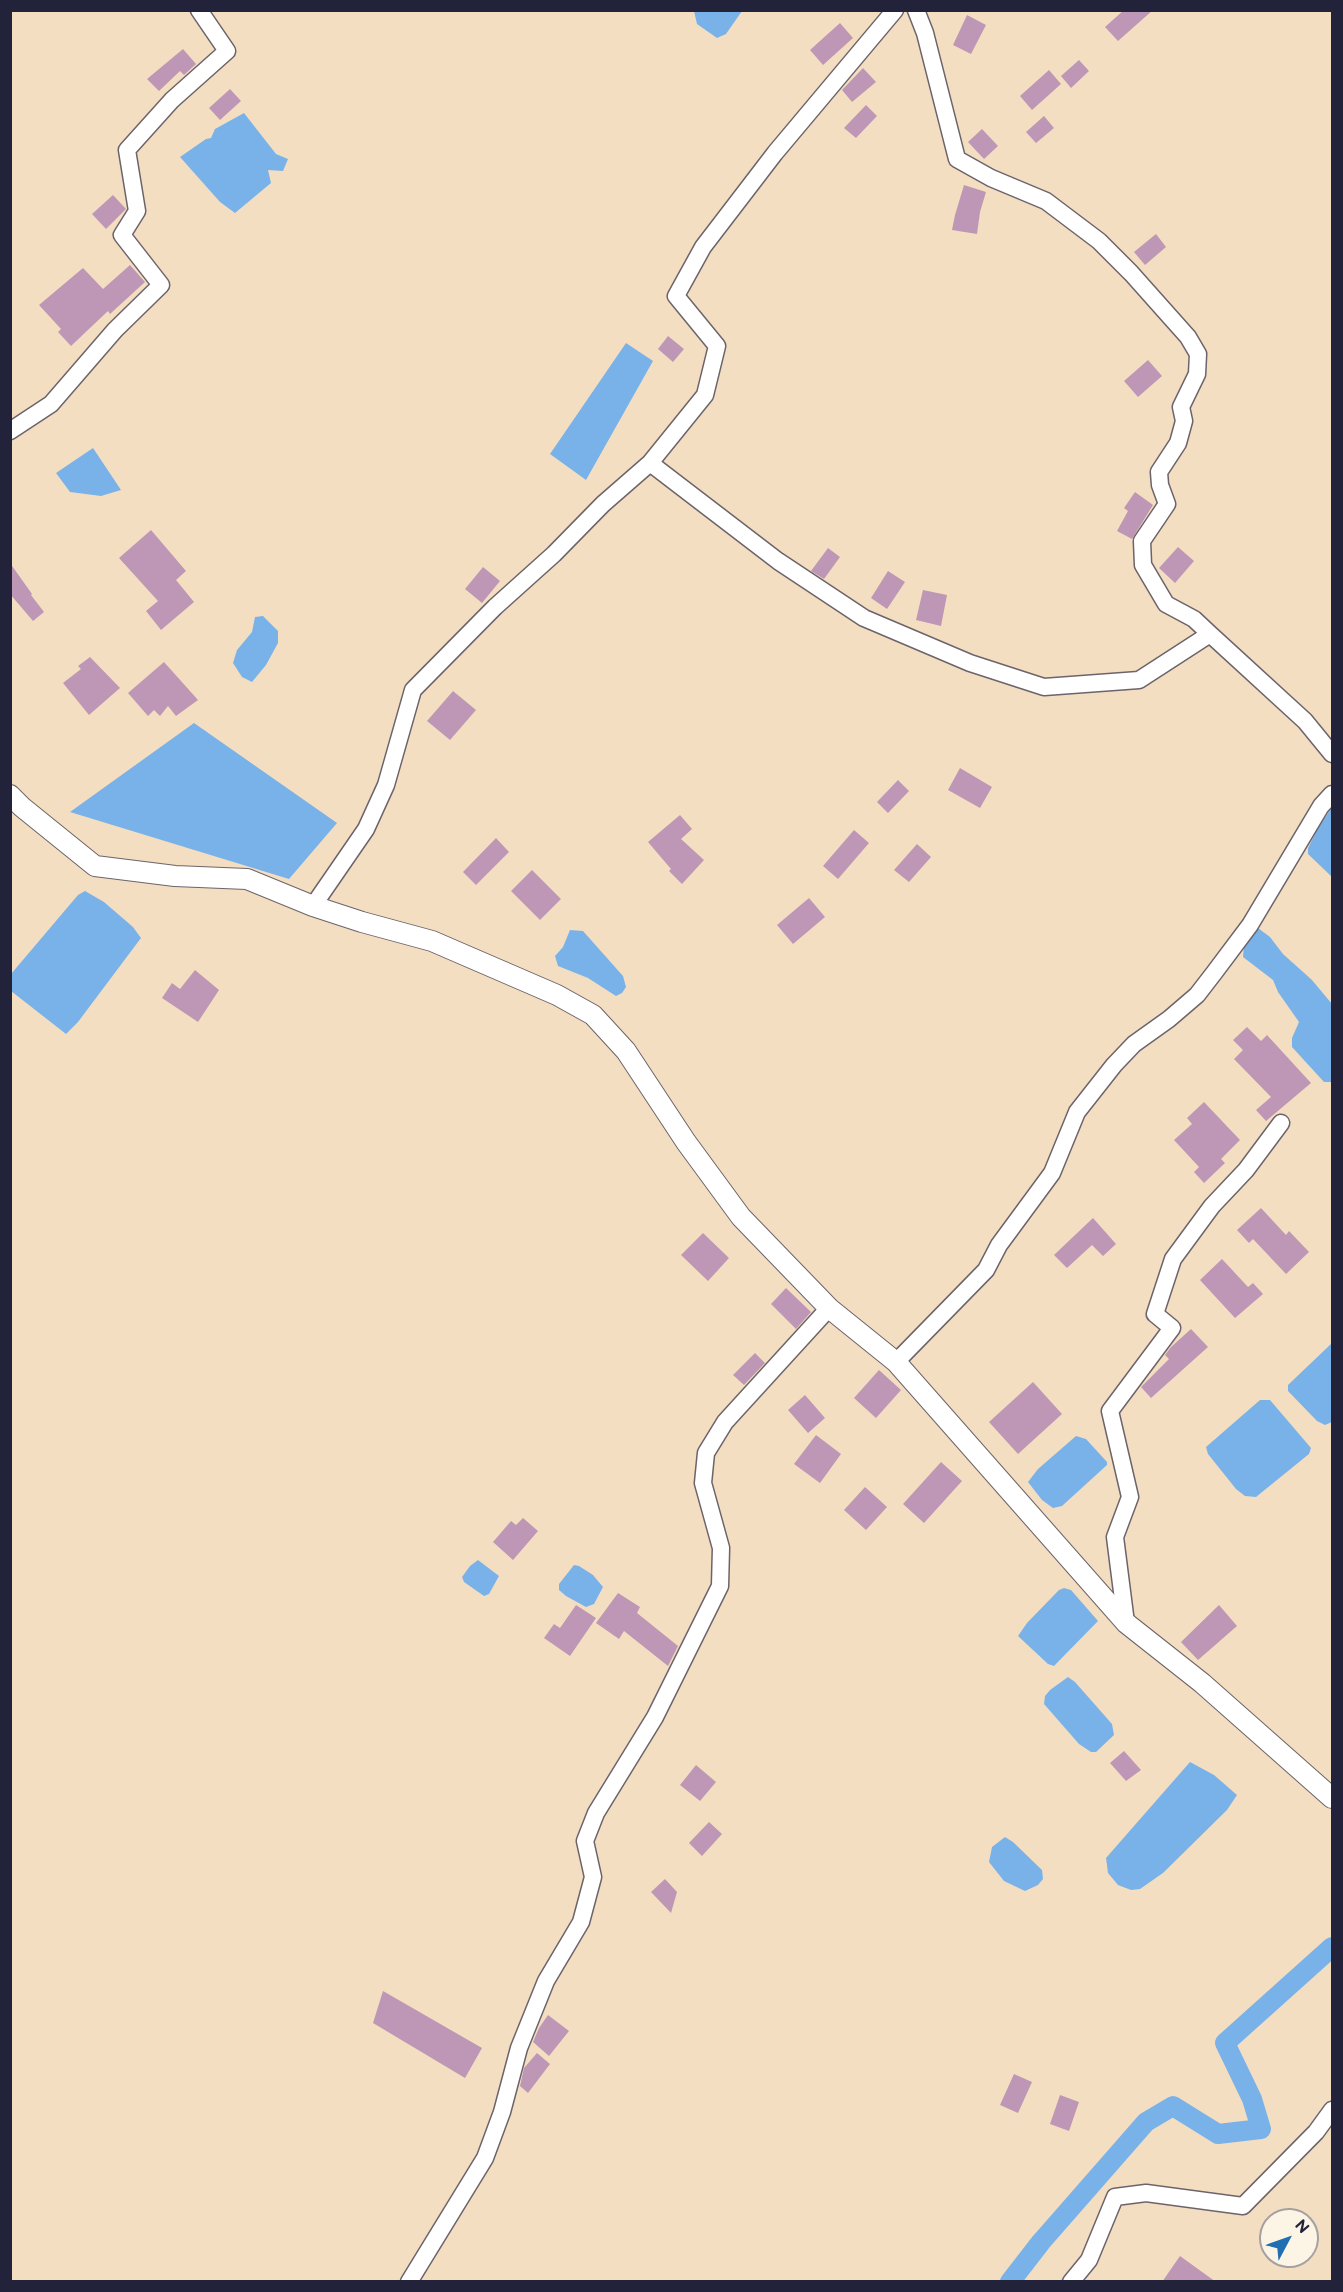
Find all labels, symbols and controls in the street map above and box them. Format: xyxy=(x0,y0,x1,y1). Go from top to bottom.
north arrow xyxy=(1259,2208,1319,2268)
text: N xyxy=(1290,2216,1313,2238)

